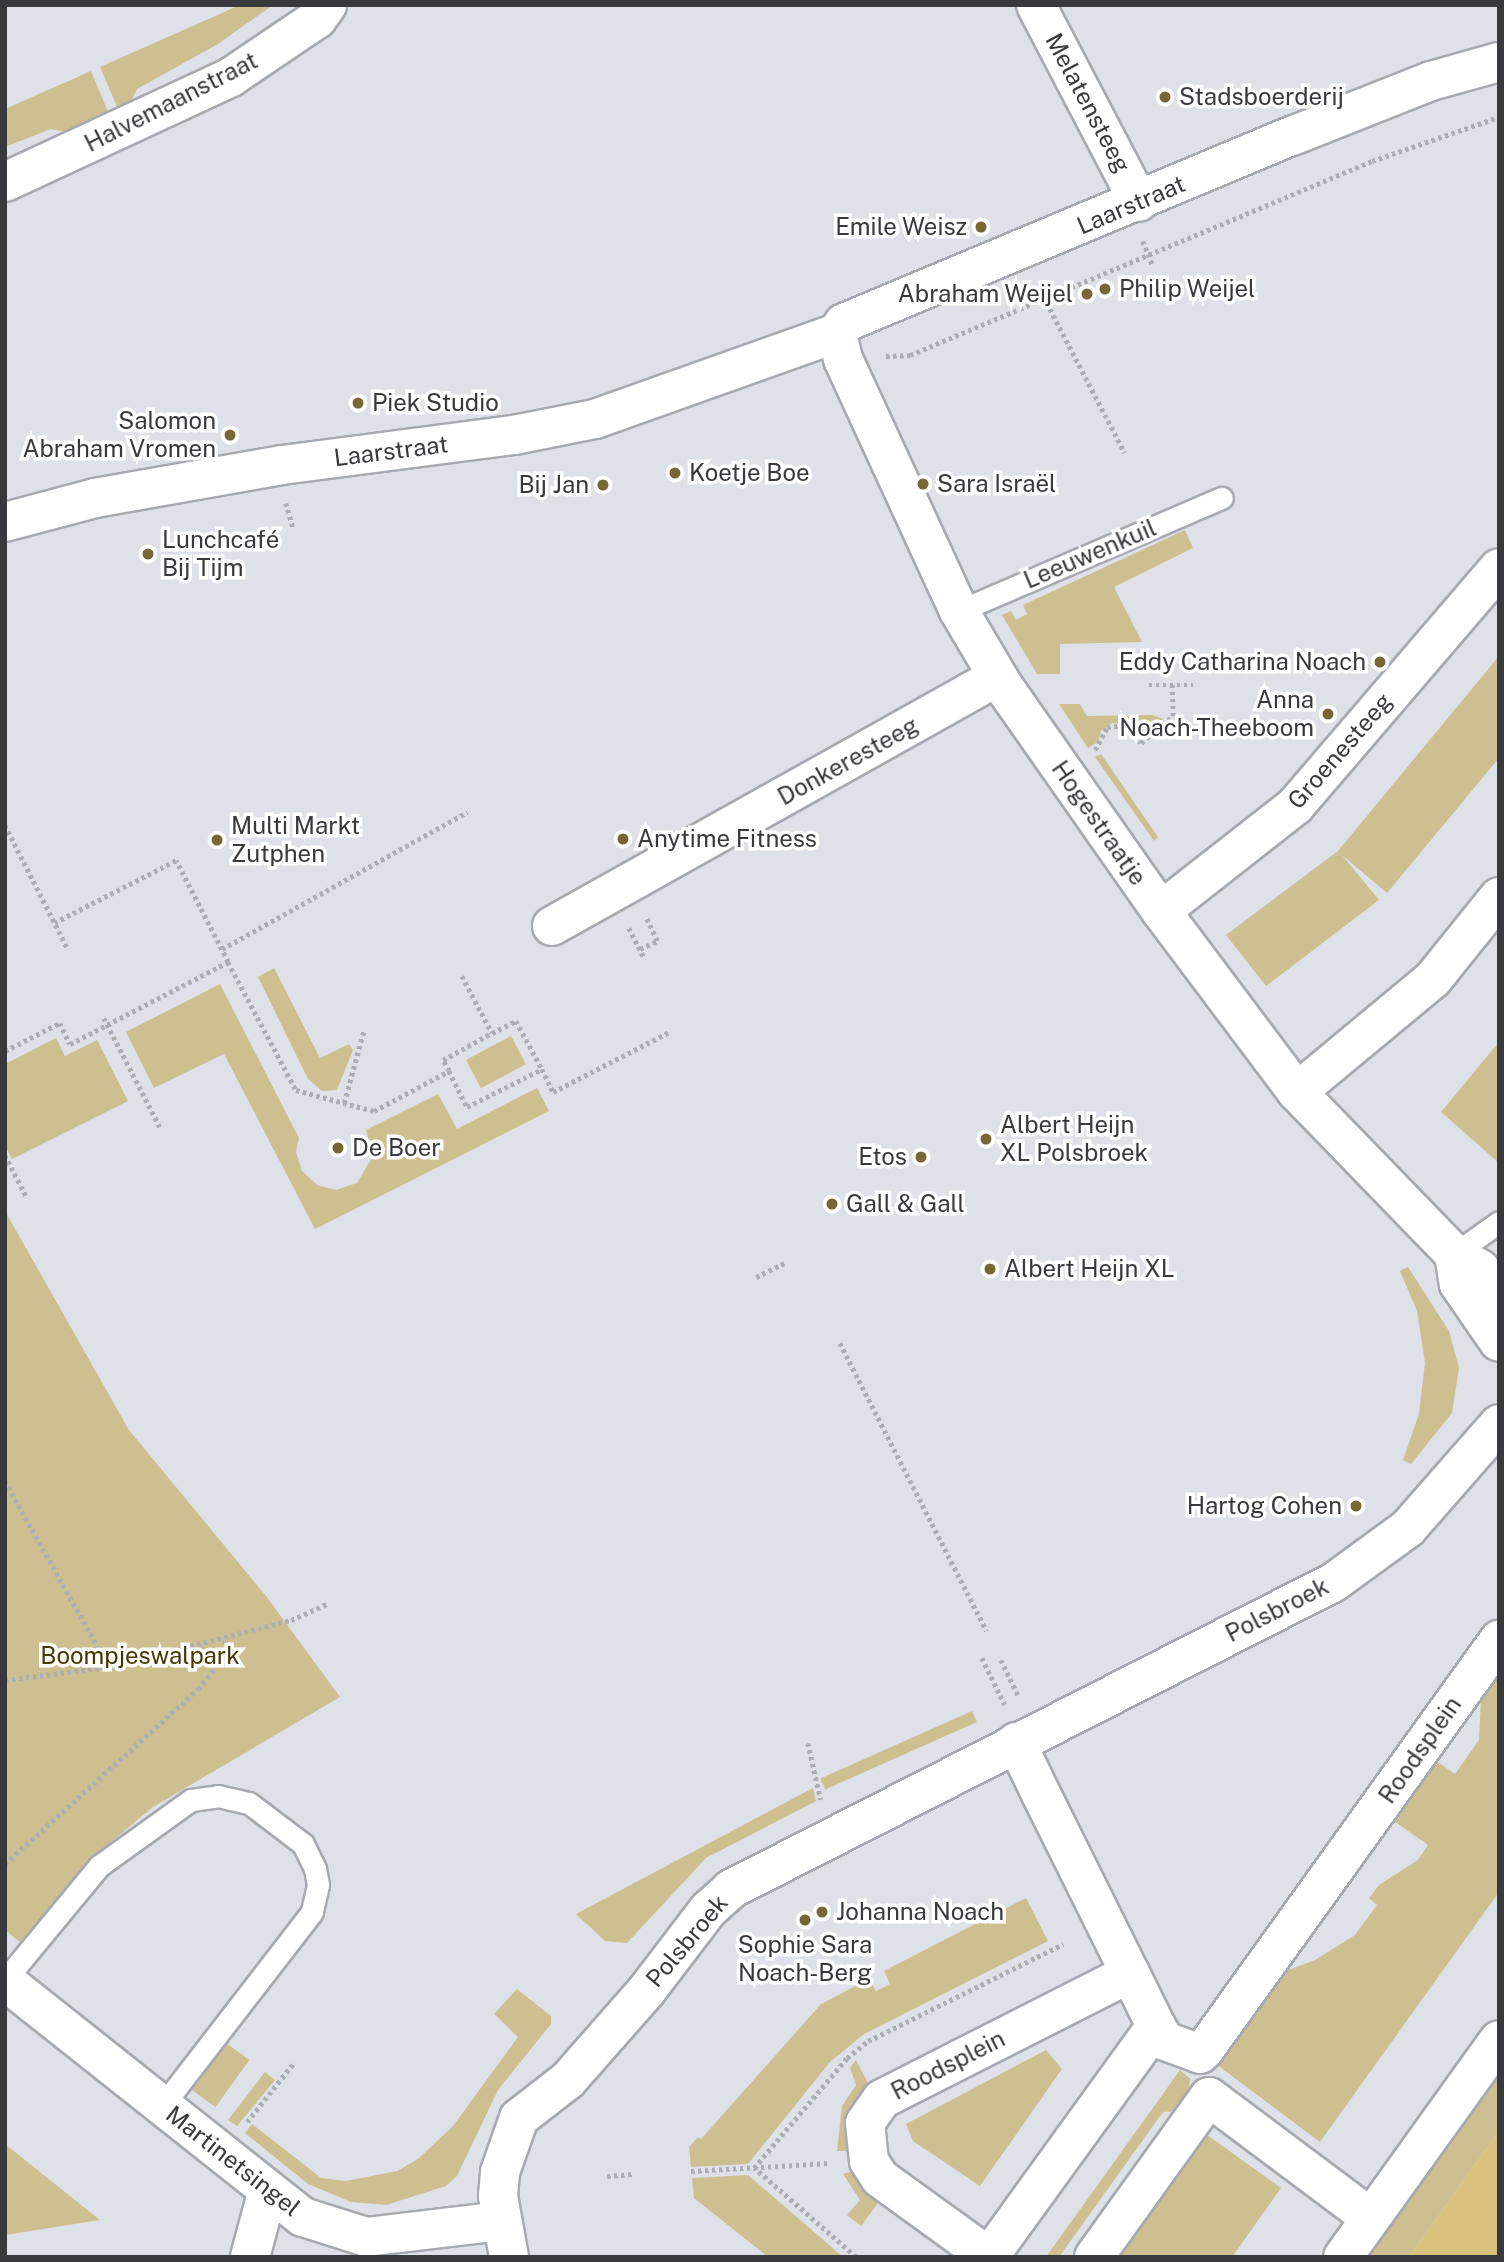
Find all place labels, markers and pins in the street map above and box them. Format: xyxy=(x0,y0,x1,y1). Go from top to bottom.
place label: Stadsboerderij xyxy=(1179,83,1344,111)
marker: Stadsboerderij xyxy=(1157,89,1173,105)
place label: Emile Weisz xyxy=(835,213,967,241)
marker: Emile Weisz xyxy=(973,219,989,235)
place label: Philip Weijel xyxy=(1119,275,1256,303)
place label: Abraham Weijel xyxy=(897,280,1073,308)
marker: Philip Weijel xyxy=(1097,281,1113,297)
marker: Abraham Weijel xyxy=(1079,286,1095,302)
place label: Piek Studio xyxy=(372,389,499,417)
marker: Piek Studio xyxy=(350,395,366,411)
place label: Salomon Abraham Vromen xyxy=(22,407,216,463)
marker: Salomon Abraham Vromen xyxy=(222,427,238,443)
place label: Koetje Boe xyxy=(689,459,810,487)
marker: Koetje Boe xyxy=(667,465,683,481)
place label: Sara Israël xyxy=(937,470,1056,498)
place label: Bij Jan xyxy=(518,471,589,499)
marker: Sara Israël xyxy=(915,476,931,492)
marker: Bij Jan xyxy=(595,477,611,493)
place label: Lunchcafé Bij Tijm xyxy=(162,526,279,582)
marker: Lunchcafé Bij Tijm xyxy=(140,546,156,562)
place label: Eddy Catharina Noach xyxy=(1119,648,1366,676)
marker: Eddy Catharina Noach xyxy=(1372,654,1388,670)
place label: Anna Noach-Theeboom xyxy=(1119,686,1314,742)
marker: Anna Noach-Theeboom xyxy=(1320,706,1336,722)
place label: Multi Markt Zutphen xyxy=(231,812,360,868)
place label: Anytime Fitness xyxy=(637,825,817,853)
marker: Anytime Fitness xyxy=(615,831,631,847)
marker: Multi Markt Zutphen xyxy=(209,832,225,848)
place label: Albert Heijn XL Polsbroek xyxy=(1000,1111,1148,1167)
marker: Albert Heijn XL Polsbroek xyxy=(978,1131,994,1147)
place label: De Boer xyxy=(352,1134,441,1162)
marker: De Boer xyxy=(330,1140,346,1156)
place label: Etos xyxy=(858,1143,907,1171)
marker: Etos xyxy=(913,1149,929,1165)
place label: Gall & Gall xyxy=(846,1190,965,1218)
marker: Gall & Gall xyxy=(824,1196,840,1212)
place label: Albert Heijn XL xyxy=(1004,1255,1175,1283)
marker: Albert Heijn XL xyxy=(982,1261,998,1277)
place label: Hartog Cohen xyxy=(1187,1492,1342,1520)
marker: Hartog Cohen xyxy=(1348,1498,1364,1514)
place label: Johanna Noach xyxy=(836,1898,1004,1926)
marker: Johanna Noach xyxy=(814,1904,830,1920)
marker: Sophie Sara Noach-Berg xyxy=(797,1912,813,1928)
place label: Sophie Sara Noach-Berg xyxy=(738,1931,872,1987)

